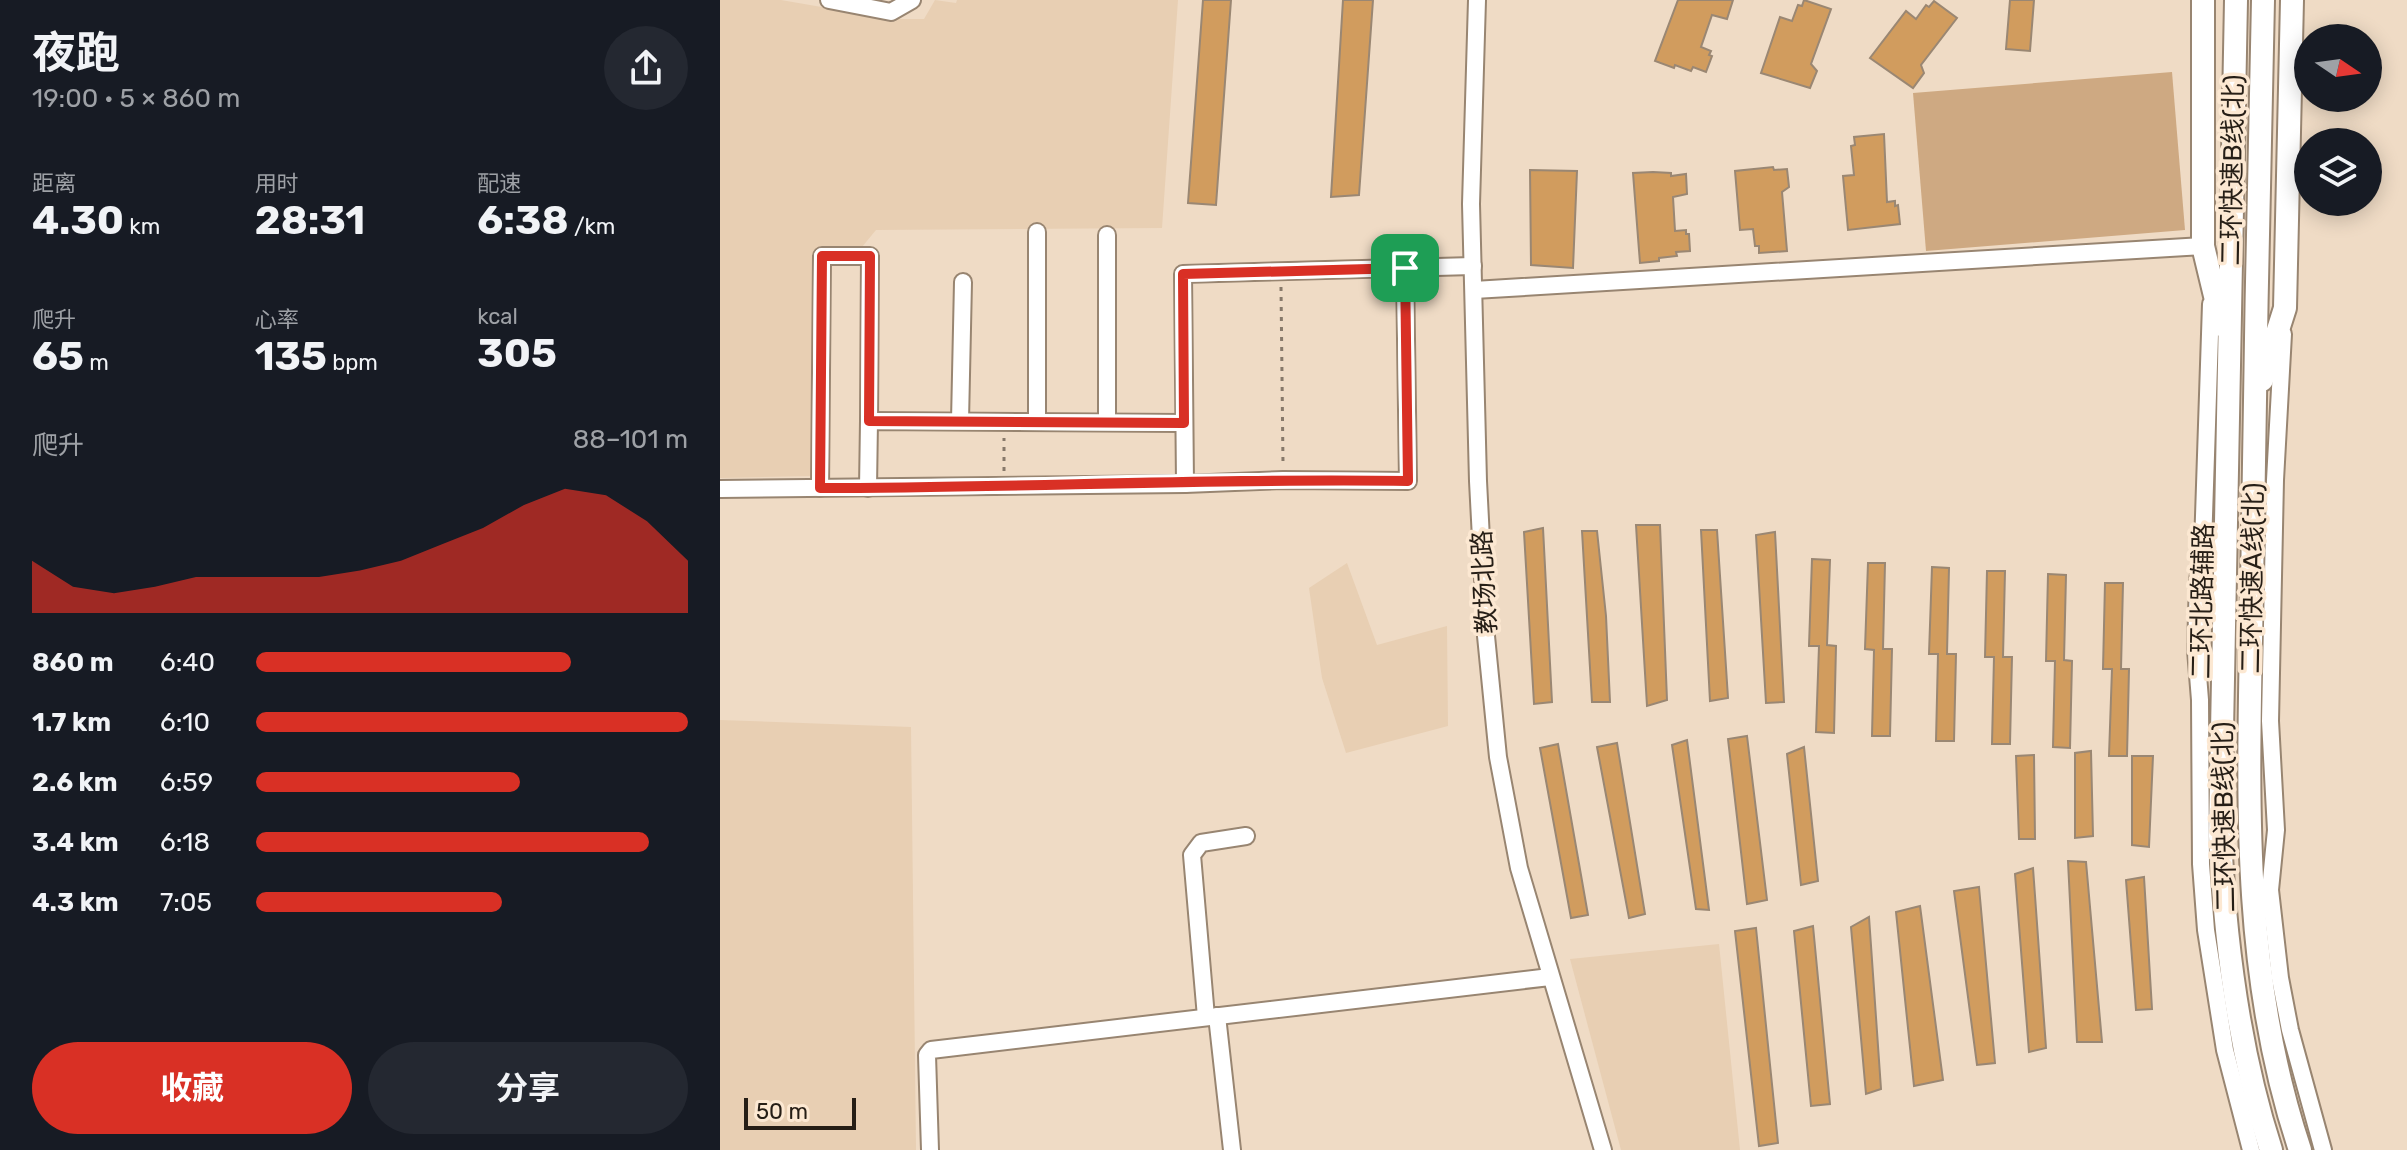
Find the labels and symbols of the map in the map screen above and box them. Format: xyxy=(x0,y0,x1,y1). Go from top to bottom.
north arrow xyxy=(2294,24,2382,112)
street label: 二环快速B线(北) xyxy=(2215,74,2250,266)
pin xyxy=(1371,234,1439,302)
street label: 二环快速A线(北) xyxy=(2235,482,2270,674)
street label: 二环北路辅路 xyxy=(2186,523,2219,679)
street label: 教场北路 xyxy=(1466,529,1503,635)
street label: 二环快速B线(北) xyxy=(2207,721,2242,913)
scale bar xyxy=(744,1094,856,1130)

